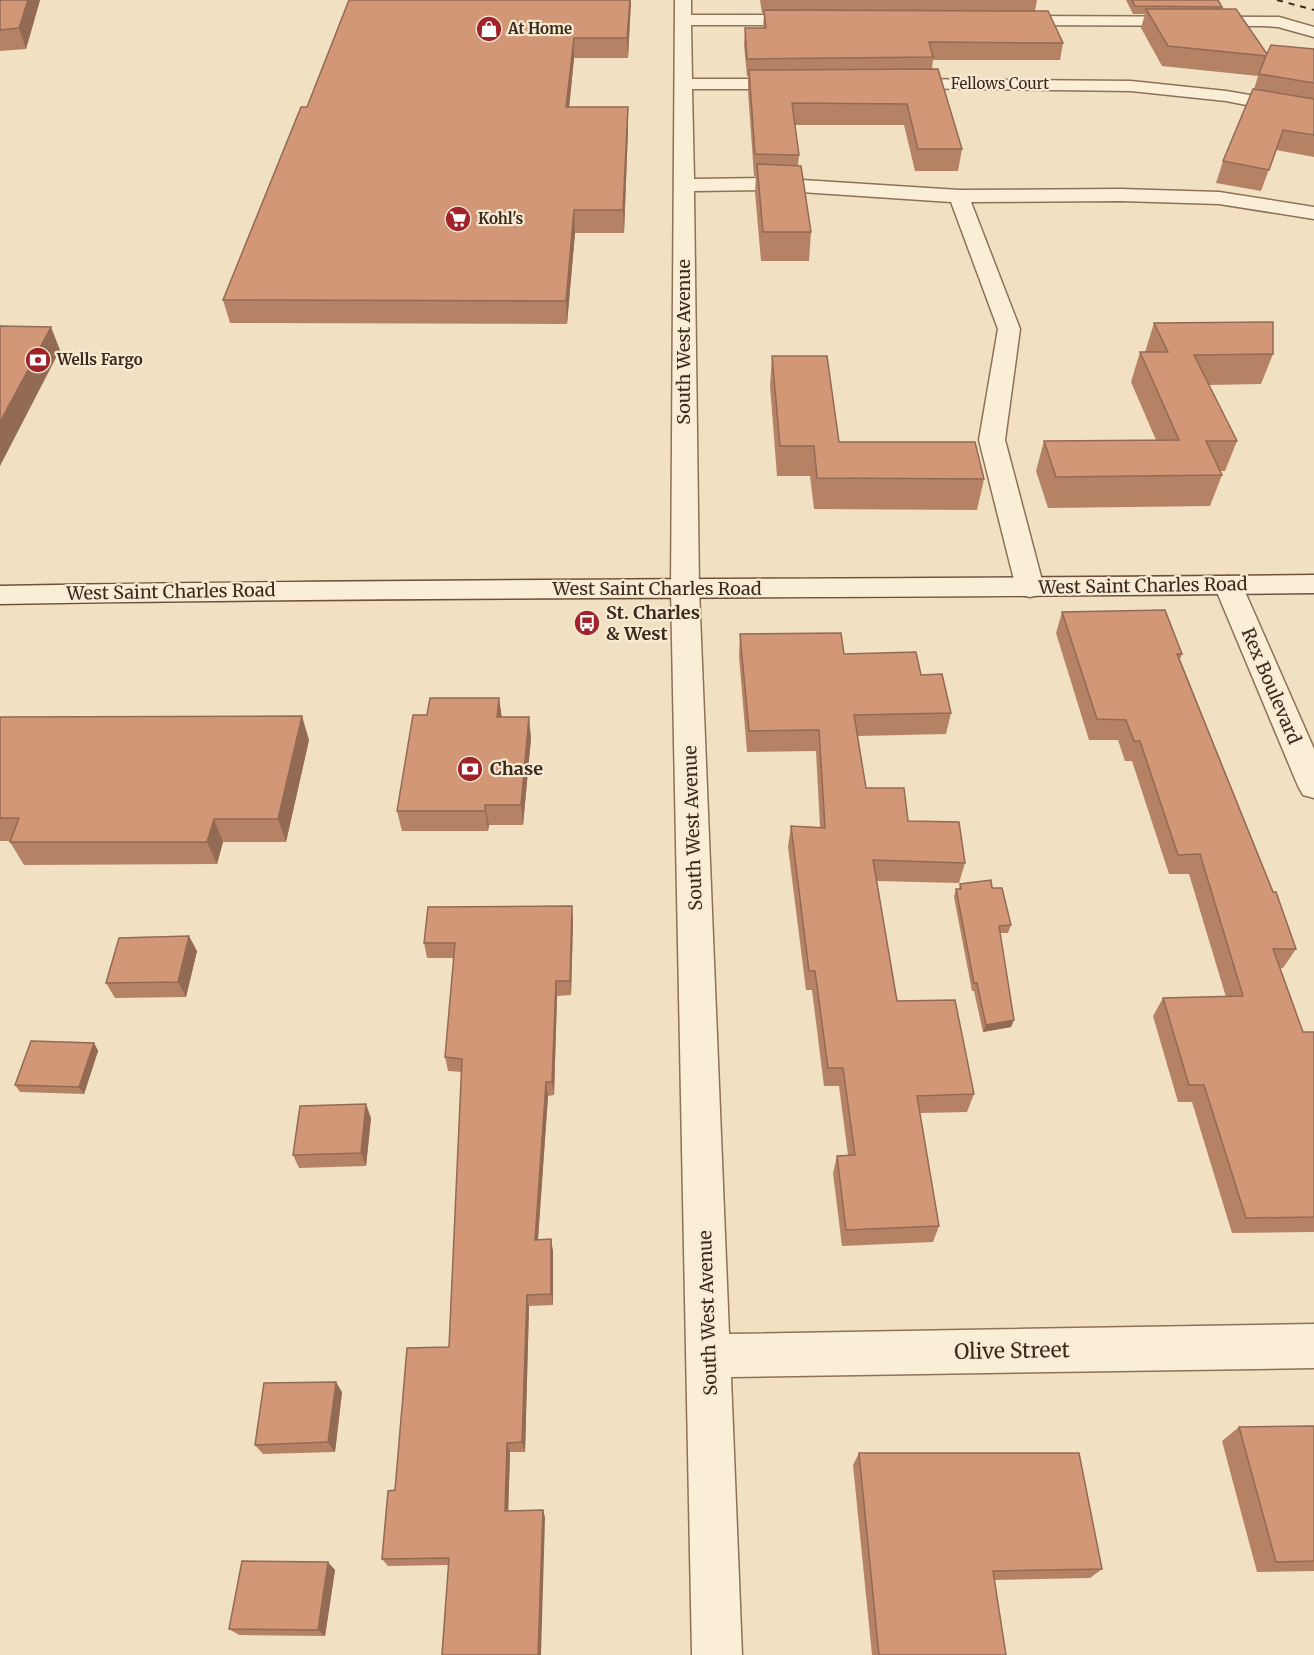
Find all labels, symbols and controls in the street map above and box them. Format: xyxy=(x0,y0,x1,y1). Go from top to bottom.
shop icon: At Home xyxy=(474,14,504,44)
place label: At Home xyxy=(507,19,572,38)
street label: Fellows Court xyxy=(951,74,1049,93)
supermarket icon: Kohl's xyxy=(443,204,473,234)
place label: Kohl's xyxy=(478,209,524,228)
street label: South West Avenue xyxy=(672,259,695,425)
bank icon: Wells Fargo xyxy=(23,345,53,375)
place label: Wells Fargo xyxy=(56,350,143,369)
street label: West Saint Charles Road xyxy=(1037,572,1248,599)
street label: West Saint Charles Road xyxy=(551,577,762,600)
street label: West Saint Charles Road xyxy=(65,578,276,605)
place label: St. Charles & West xyxy=(606,601,700,645)
bus stop icon: St. Charles & West xyxy=(572,608,602,638)
street label: Rex Boulevard xyxy=(1237,624,1306,748)
street label: South West Avenue xyxy=(678,745,707,911)
bank icon: Chase xyxy=(455,754,485,784)
place label: Chase xyxy=(490,757,543,780)
street label: South West Avenue xyxy=(693,1230,722,1396)
street label: Olive Street xyxy=(954,1336,1070,1365)

